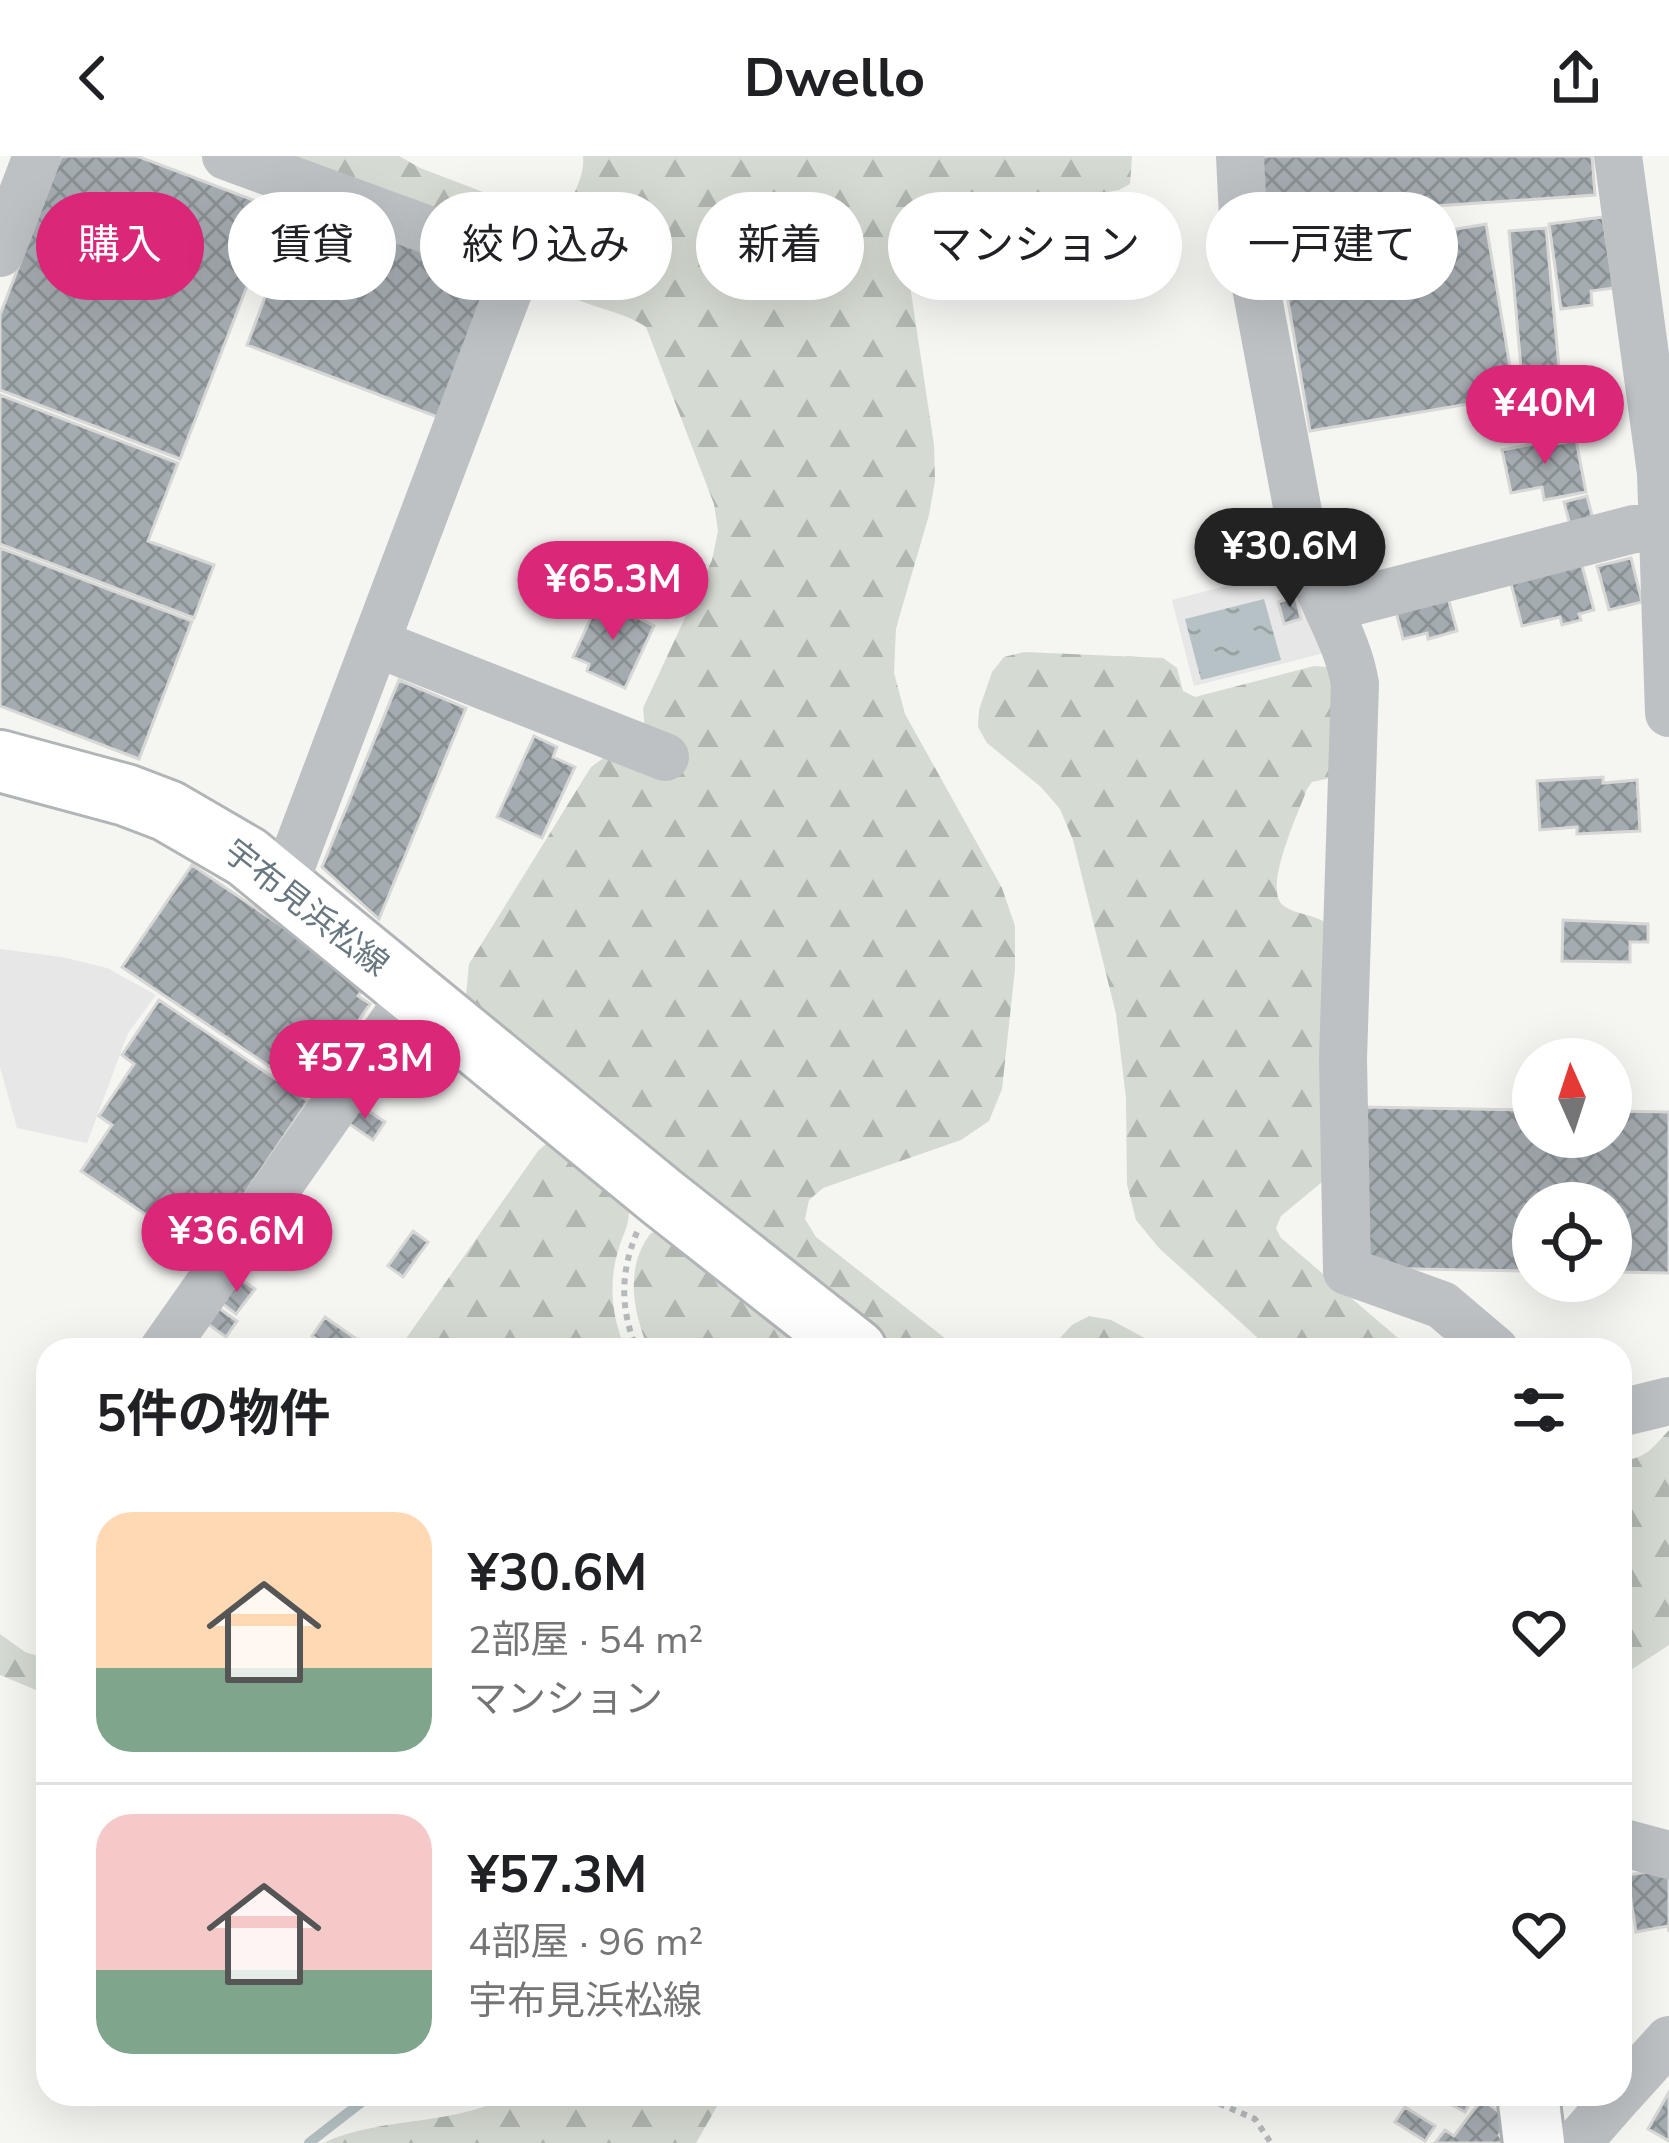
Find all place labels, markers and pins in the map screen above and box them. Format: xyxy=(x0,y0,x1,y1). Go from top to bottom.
pin: ¥40M xyxy=(1474,365,1616,467)
pin: ¥30.6M xyxy=(1192,508,1388,610)
pin: ¥65.3M xyxy=(515,541,711,643)
pin: ¥57.3M xyxy=(267,1020,463,1122)
pin: ¥36.6M xyxy=(139,1193,335,1295)

